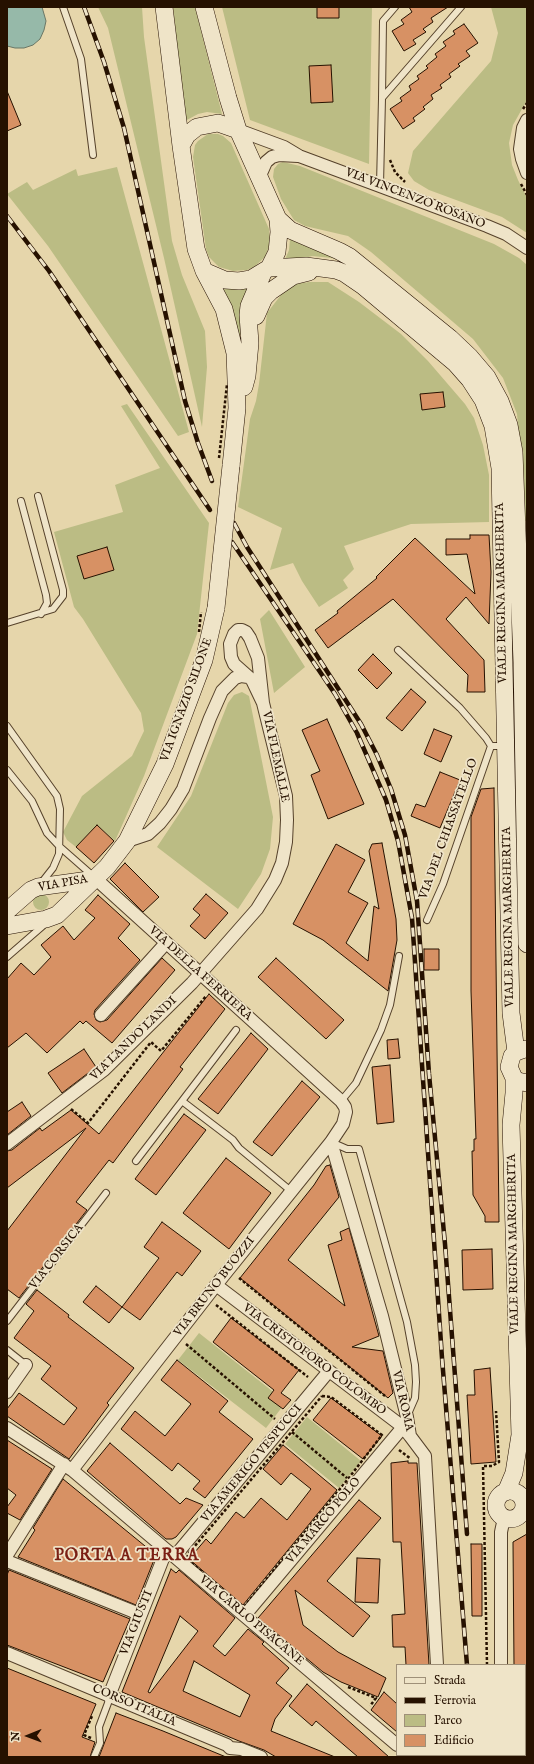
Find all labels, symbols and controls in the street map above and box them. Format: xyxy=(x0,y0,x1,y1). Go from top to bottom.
street label: VIA VINCENZO ROSANO xyxy=(343,166,487,232)
street label: VIALE REGINA MARGHERITA xyxy=(493,503,511,683)
street label: VIA IGNAZIO SILONE xyxy=(158,636,216,764)
street label: VIA FLEMALLE xyxy=(258,710,292,804)
street label: VIA DEL CHIASSATELLO xyxy=(417,757,481,901)
street label: VIALE REGINA MARGHERITA xyxy=(500,827,518,1007)
street label: VIA PISA xyxy=(37,873,89,895)
street label: VIA DELLA FERRIERA xyxy=(145,924,255,1024)
street label: VIA LANDO LANDI xyxy=(88,994,180,1084)
street label: VIALE REGINA MARGHERITA xyxy=(505,1154,523,1334)
street label: VIA CORSICA xyxy=(27,1221,87,1293)
street label: VIA BRUNO BUOZZI xyxy=(171,1234,259,1340)
street label: VIA CRISTOFORO COLOMBO xyxy=(239,1301,389,1419)
street label: VIA ROMA xyxy=(388,1369,416,1433)
street label: VIA AMERIGO VESPUCCI xyxy=(199,1402,305,1526)
street label: VIA MARCO POLO xyxy=(284,1475,364,1567)
district label: PORTA A TERRA xyxy=(55,1547,199,1567)
street label: VIA CARLO PISACANE xyxy=(196,1573,306,1669)
street label: VIA GIUSTI xyxy=(117,1589,157,1657)
legend xyxy=(396,1664,526,1756)
text: Strada xyxy=(434,1673,465,1688)
street label: CORSO ITALIA xyxy=(90,1682,178,1730)
text: Ferrovia xyxy=(434,1693,476,1708)
text: Parco xyxy=(434,1713,462,1728)
north arrow xyxy=(8,1716,48,1756)
text: N xyxy=(9,1731,23,1741)
text: Edificio xyxy=(434,1733,474,1748)

